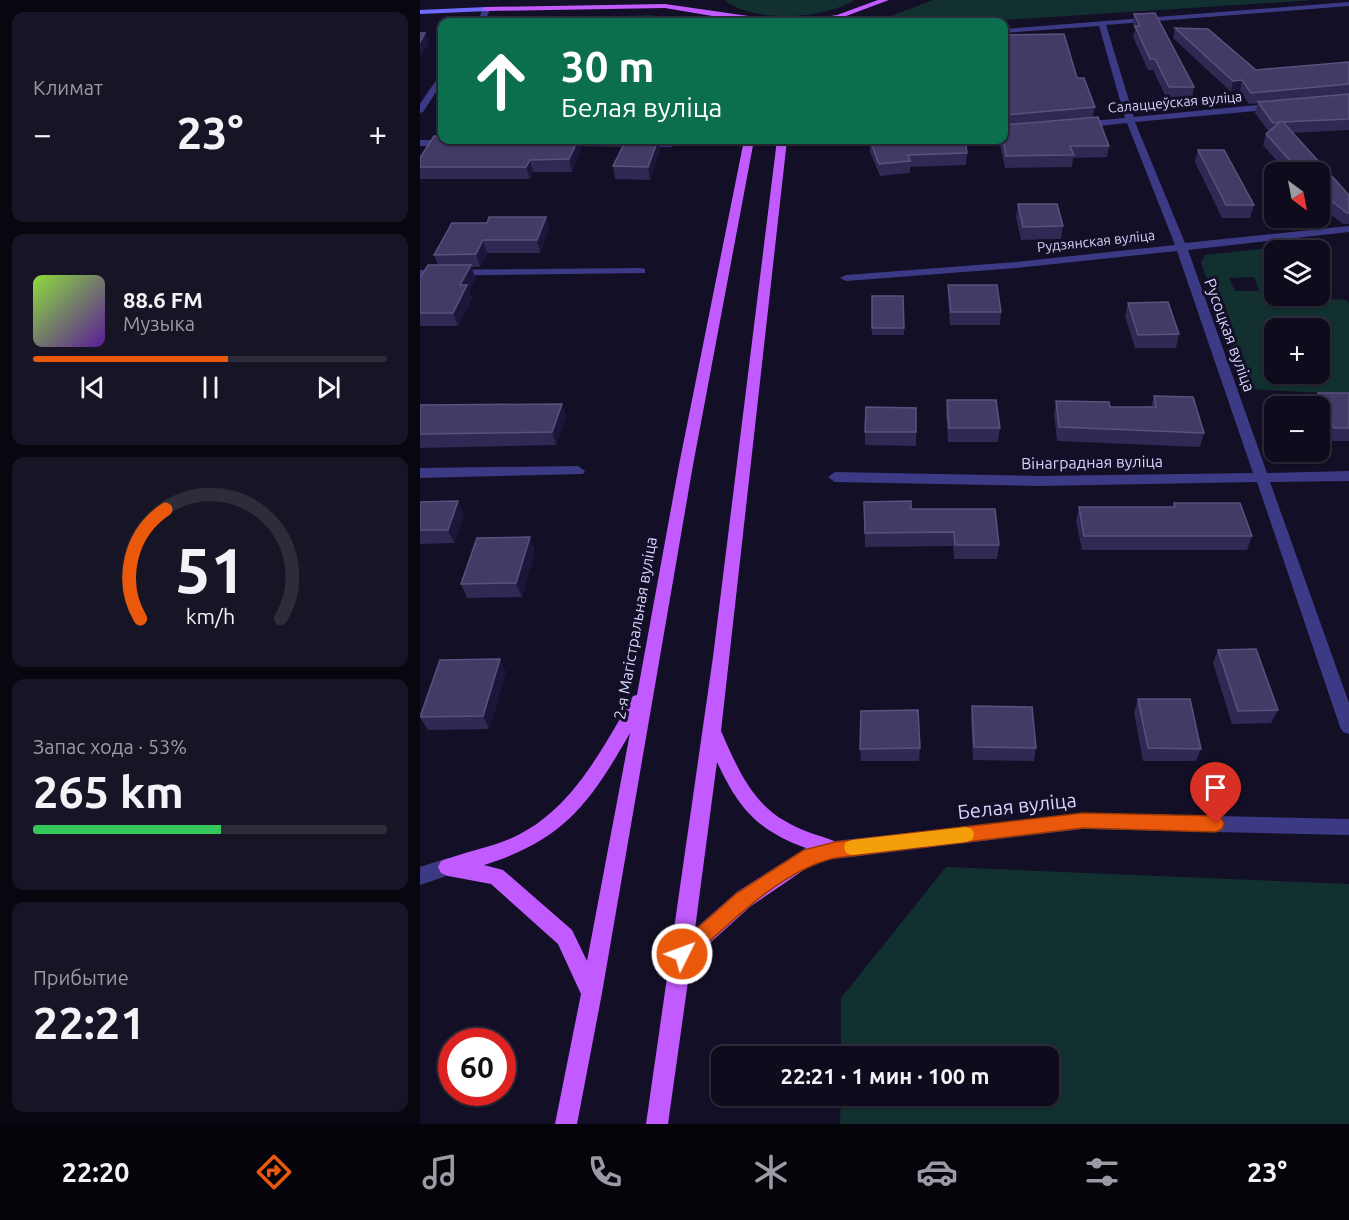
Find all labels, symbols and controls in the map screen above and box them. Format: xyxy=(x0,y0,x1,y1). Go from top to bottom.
icon: ahead xyxy=(462,42,540,120)
text: 30 m xyxy=(561,43,655,90)
text: Климат xyxy=(33,76,103,99)
street label: Салаццеўская вуліца xyxy=(1107,88,1243,116)
text: Белая вуліца xyxy=(561,92,722,122)
text: 23° xyxy=(177,107,243,158)
text: − xyxy=(33,115,52,152)
text: + xyxy=(368,115,387,152)
north arrow xyxy=(1264,162,1330,228)
map controls xyxy=(1264,162,1330,462)
street label: Рудзянская вуліца xyxy=(1036,227,1156,255)
button: layers xyxy=(1264,240,1330,306)
street label: Русоцкая вуліца xyxy=(1201,276,1259,394)
text: 88.6 FM xyxy=(123,287,203,312)
text: Музыка xyxy=(123,312,195,335)
button: + xyxy=(1264,318,1330,384)
icon: previous xyxy=(76,371,109,404)
icon: pause xyxy=(194,371,227,404)
icon: next xyxy=(312,371,345,404)
button: − xyxy=(1264,396,1330,462)
street label: Вінаградная вуліца xyxy=(1021,452,1163,472)
text: 51 xyxy=(175,535,245,605)
street label: 2-я Магістральная вуліца xyxy=(610,535,660,721)
text: km/h xyxy=(185,604,235,628)
text: Запас хода · 53% xyxy=(33,735,187,758)
pin xyxy=(1190,762,1241,824)
text: 265 km xyxy=(33,766,184,817)
icon: arrive xyxy=(1199,771,1232,804)
street label: Белая вуліца xyxy=(956,788,1078,823)
position arrow xyxy=(650,922,714,986)
text: Прибытие xyxy=(33,966,129,989)
text: 22:21 xyxy=(33,997,146,1048)
speed limit sign: 60 xyxy=(438,1028,516,1106)
text: 22:21 · 1 мин · 100 m xyxy=(781,1063,989,1088)
icon: directions xyxy=(253,1151,295,1193)
icon: music xyxy=(419,1151,461,1193)
icon: phone xyxy=(584,1151,626,1193)
icon: climate xyxy=(750,1151,792,1193)
icon: car xyxy=(916,1151,958,1193)
icon: filters xyxy=(1081,1151,1123,1193)
text: 22:20 xyxy=(62,1157,129,1187)
text: 23° xyxy=(1247,1157,1287,1187)

